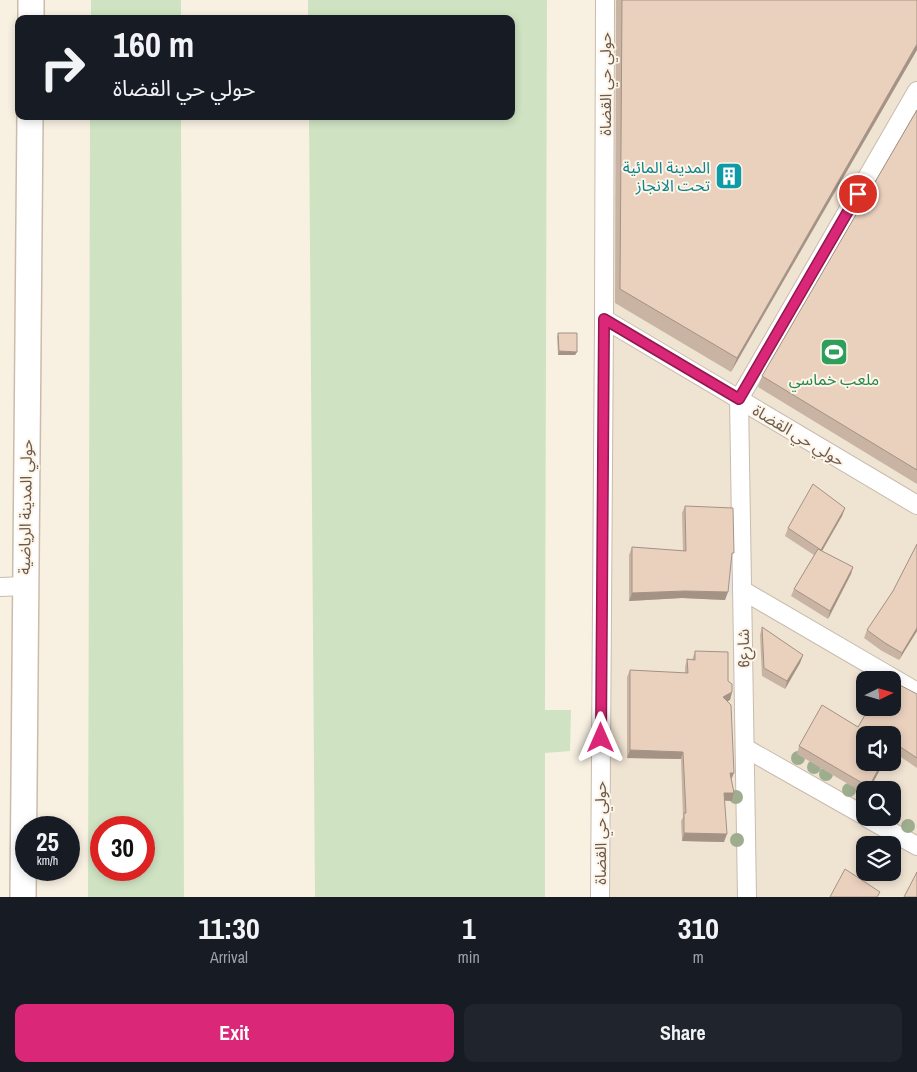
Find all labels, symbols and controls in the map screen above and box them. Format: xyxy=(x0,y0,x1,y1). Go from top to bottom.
text: 160 m xyxy=(113,21,194,68)
street label: حولي حي القضاة xyxy=(594,32,618,136)
icon: right xyxy=(30,35,95,100)
text: حولي حي القضاة xyxy=(113,73,255,103)
place label: المدينة المائية تحت الانجاز xyxy=(623,156,710,196)
building icon: المدينة المائية تحت الانجاز xyxy=(714,161,744,191)
pin xyxy=(837,173,879,215)
icon: arrive xyxy=(844,180,872,208)
sports icon: ملعب خماسي xyxy=(819,337,849,367)
place label: ملعب خماسي xyxy=(789,368,879,392)
street label: حولي حي القضاة xyxy=(748,399,849,473)
street label: حولي المدينة الرياضية xyxy=(13,439,39,575)
street label: شارع6 xyxy=(732,629,756,667)
north arrow xyxy=(856,671,901,716)
map controls xyxy=(856,671,901,881)
position arrow xyxy=(574,711,626,763)
button: sound xyxy=(856,726,901,771)
street label: حولي حي القضاة xyxy=(589,781,613,885)
button: search xyxy=(856,781,901,826)
speed limit sign: 30 xyxy=(90,816,155,881)
text: 25 xyxy=(36,825,59,859)
button: layers xyxy=(856,836,901,881)
text: km/h xyxy=(37,853,58,869)
text: 11:30 xyxy=(198,908,260,948)
text: 1 xyxy=(462,908,476,948)
text: 310 xyxy=(678,908,719,948)
text: Arrival xyxy=(210,946,248,968)
text: min xyxy=(458,946,480,968)
text: m xyxy=(693,946,704,968)
button: Exit xyxy=(15,1004,454,1062)
button: Share xyxy=(464,1004,902,1062)

